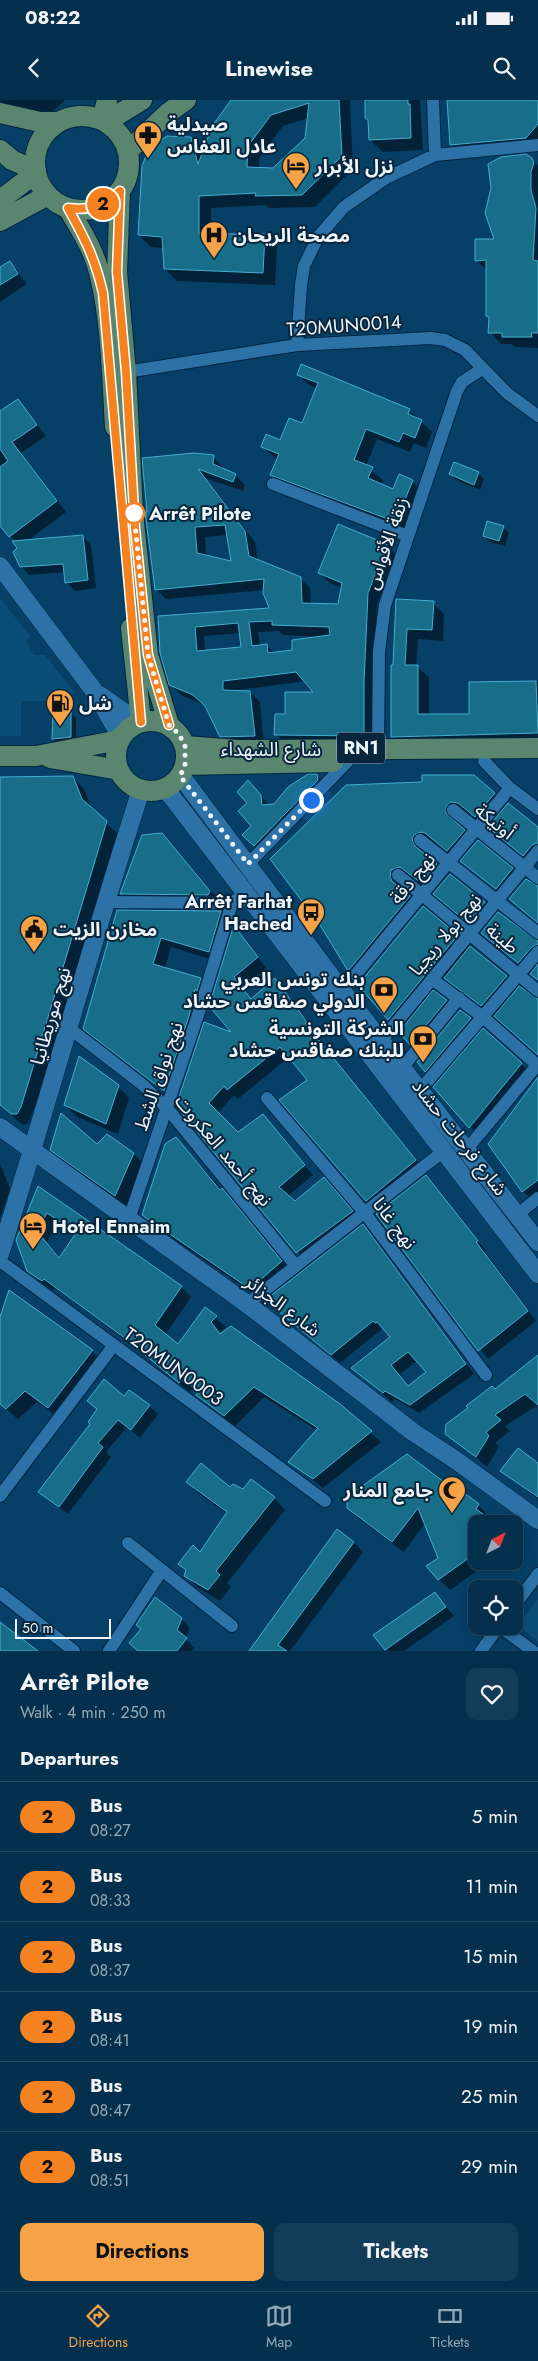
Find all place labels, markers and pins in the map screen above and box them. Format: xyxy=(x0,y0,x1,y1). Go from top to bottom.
place label: صيدلية عادل العفاس xyxy=(167,111,277,160)
pharmacy icon: صيدلية عادل العفاس xyxy=(133,120,163,159)
hotel icon: نزل الأبرار xyxy=(281,151,311,190)
place label: نزل الأبرار xyxy=(314,153,394,180)
hospital icon: مصحة الريحان xyxy=(199,220,229,259)
place label: مصحة الريحان xyxy=(233,222,350,249)
place label: Arrêt Pilote xyxy=(148,500,251,527)
marker: Arrêt Pilote xyxy=(123,502,145,524)
fuel station icon: شل xyxy=(45,688,75,727)
place label: شل xyxy=(79,690,112,717)
place label: Arrêt Farhat Hached xyxy=(184,888,292,937)
bus stop icon: Arrêt Farhat Hached xyxy=(296,897,326,936)
public building icon: مخازن الزيت xyxy=(19,914,49,953)
place label: مخازن الزيت xyxy=(53,916,157,943)
place label: بنك تونس العربي الدولي صفاقس حشاد xyxy=(183,966,365,1016)
bank icon: بنك تونس العربي الدولي صفاقس حشاد xyxy=(369,975,399,1014)
place label: الشركة التونسية للبنك صفاقس حشاد xyxy=(229,1015,404,1064)
bank icon: الشركة التونسية للبنك صفاقس حشاد xyxy=(408,1024,438,1063)
hotel icon: Hotel Ennaim xyxy=(18,1211,48,1250)
place label: Hotel Ennaim xyxy=(52,1213,170,1240)
mosque icon: جامع المنار xyxy=(437,1475,467,1514)
place label: جامع المنار xyxy=(343,1477,433,1505)

